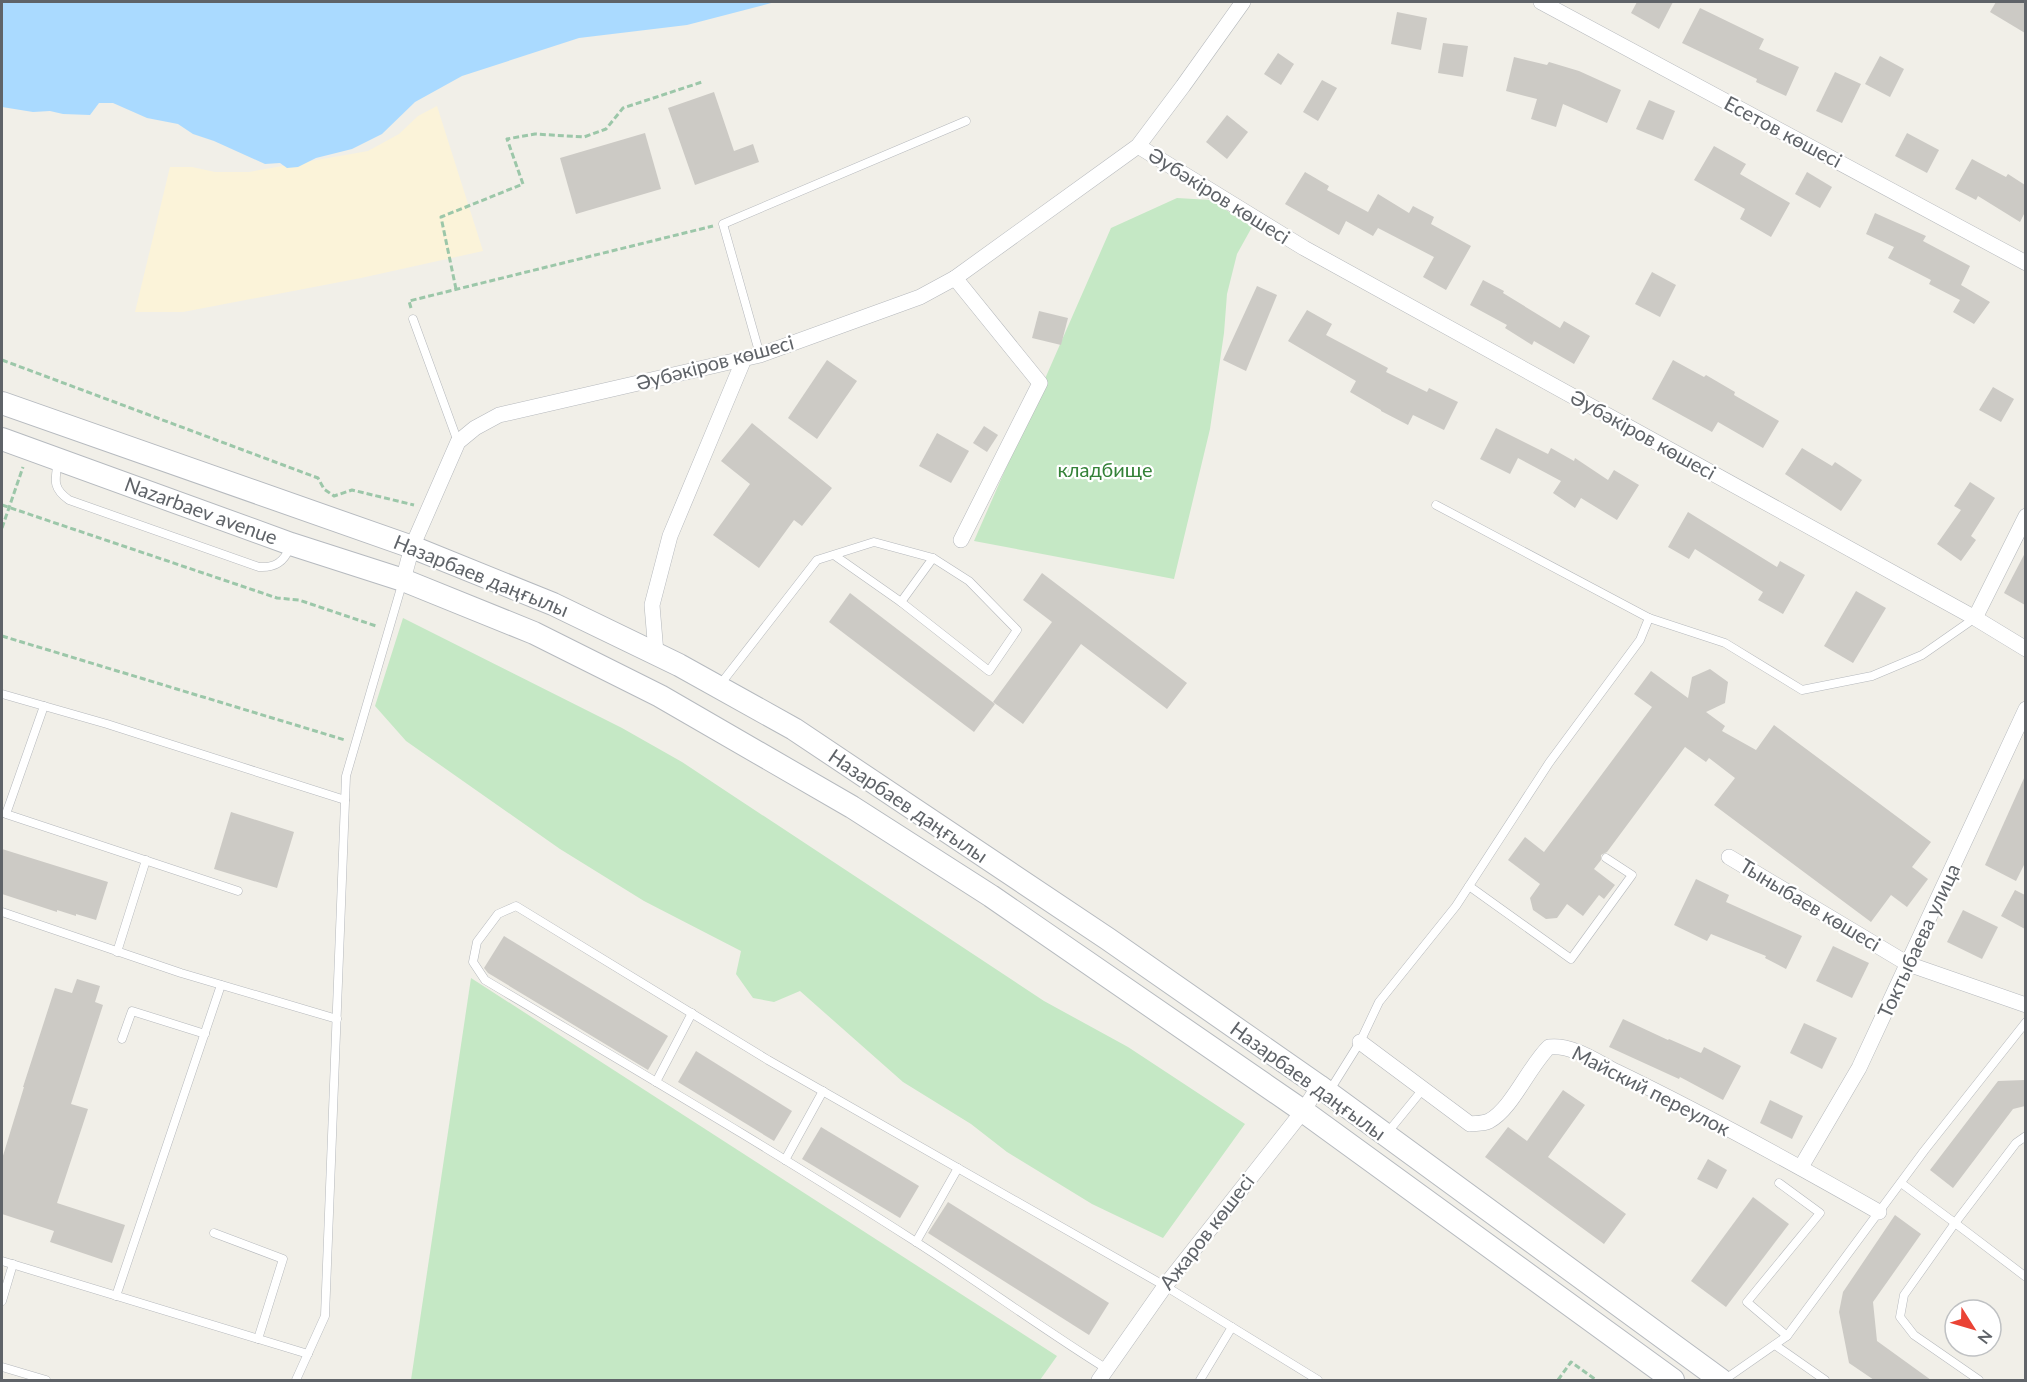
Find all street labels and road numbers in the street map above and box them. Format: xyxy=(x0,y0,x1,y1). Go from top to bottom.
street label: Есетов көшесі xyxy=(1721,90,1846,172)
street label: Әубәкіров көшесі xyxy=(1144,142,1295,248)
street label: Әубәкіров көшесі xyxy=(633,329,796,395)
street label: Әубәкіров көшесі xyxy=(1567,384,1720,484)
street label: Nazarbaev avenue xyxy=(122,471,281,549)
street label: Назарбаев даңғылы xyxy=(390,529,572,621)
street label: Назарбаев даңғылы xyxy=(825,743,993,867)
street label: Тыныбаев көшесі xyxy=(1736,853,1885,956)
street label: Токтыбаева улица xyxy=(1872,860,1964,1022)
street label: Назарбаев даңғылы xyxy=(1226,1016,1391,1145)
street label: Майский переулок xyxy=(1569,1040,1735,1141)
street label: Ажаров көшесі xyxy=(1154,1169,1259,1294)

